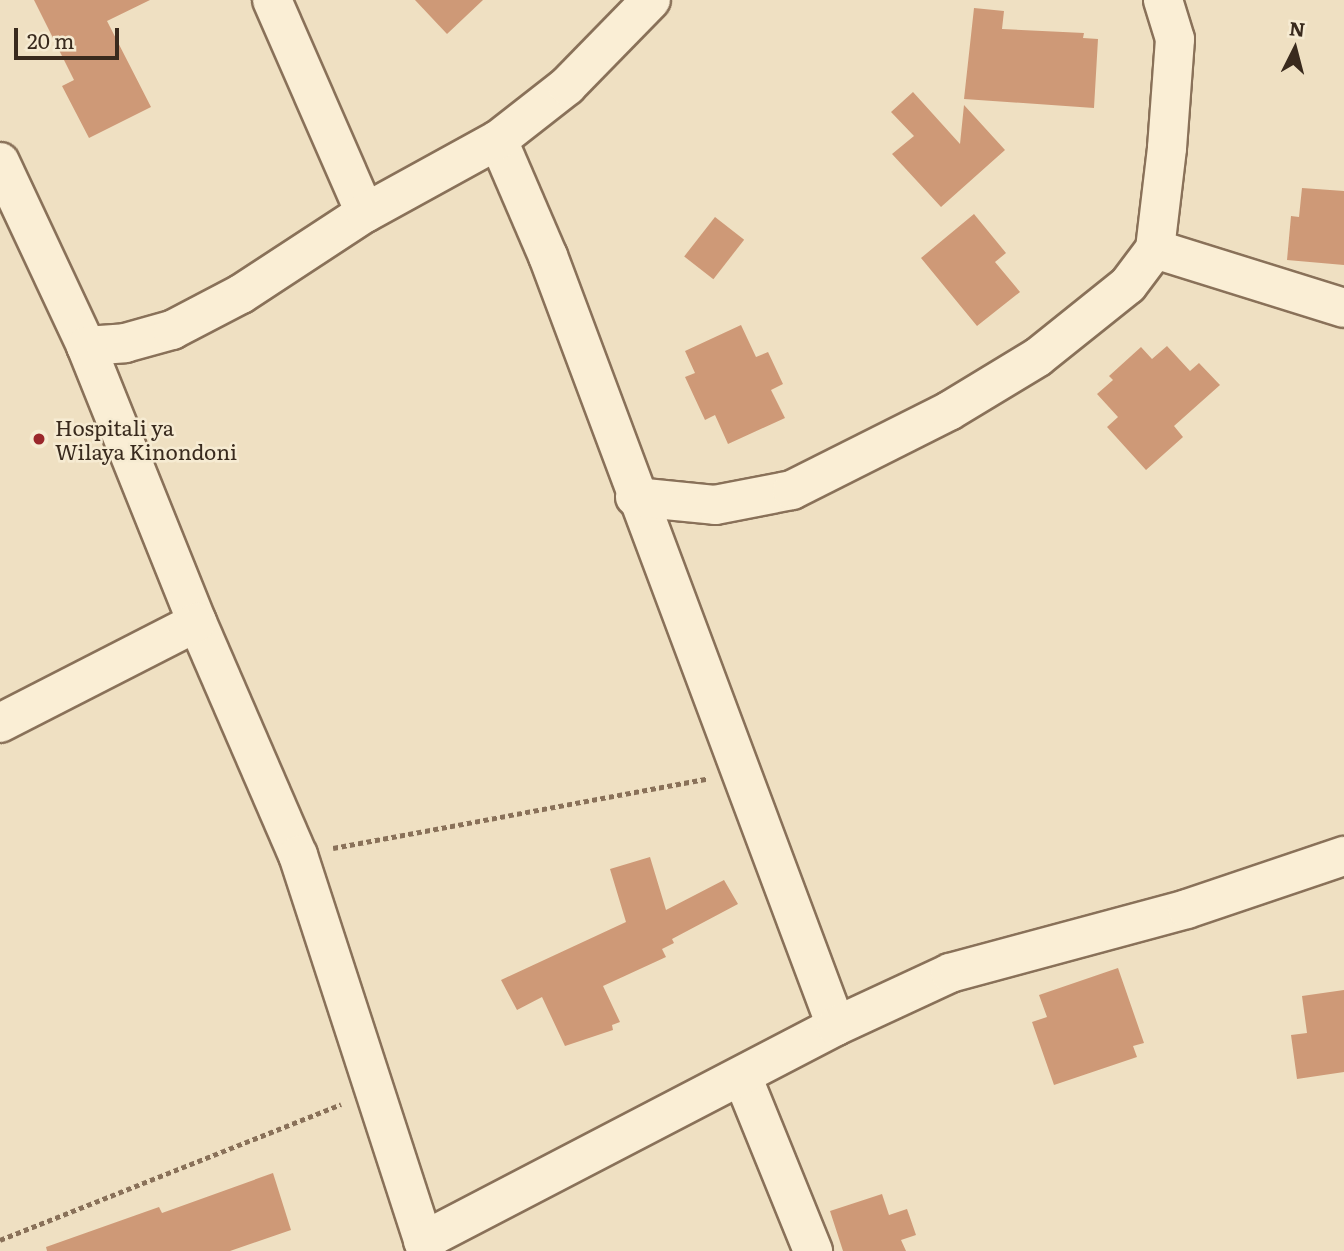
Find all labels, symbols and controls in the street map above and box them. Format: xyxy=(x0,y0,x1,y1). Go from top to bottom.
text: N xyxy=(1288,13,1307,43)
scale bar xyxy=(18,14,122,58)
north arrow xyxy=(1260,14,1330,84)
text: 20 m xyxy=(27,24,74,55)
place label: Hospitali ya Wilaya Kinondoni xyxy=(55,414,237,464)
marker: Hospitali ya Wilaya Kinondoni xyxy=(29,429,49,449)

